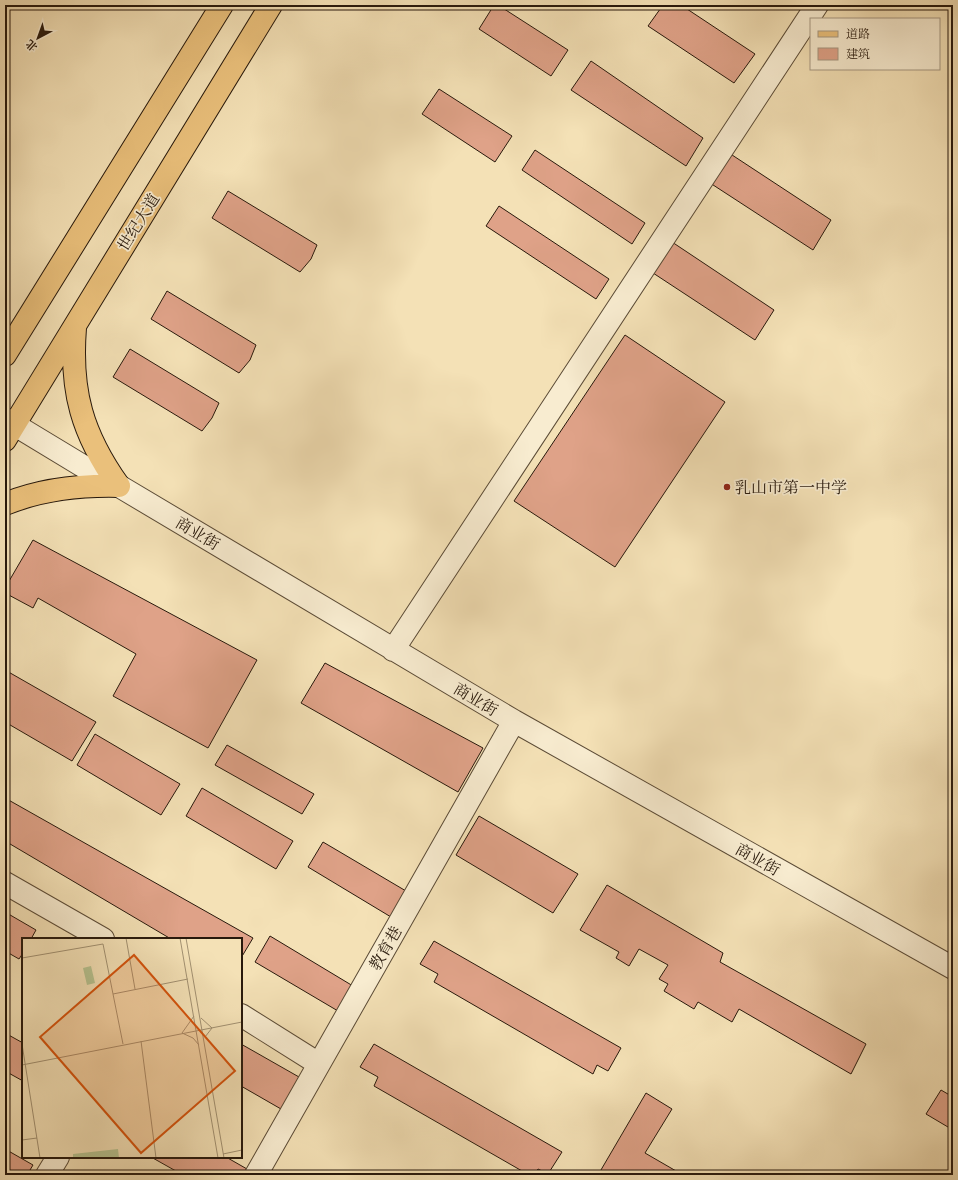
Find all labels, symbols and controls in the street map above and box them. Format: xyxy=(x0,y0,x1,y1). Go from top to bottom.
north arrow xyxy=(18,18,58,58)
legend xyxy=(810,18,940,70)
text: 道路 xyxy=(846,26,870,42)
text: 北 xyxy=(23,37,40,54)
text: 建筑 xyxy=(846,46,870,62)
street label: 世纪大道 xyxy=(113,190,164,255)
place label: 乳山市第一中学 xyxy=(735,477,847,498)
marker: 乳山市第一中学 xyxy=(722,482,732,492)
street label: 商业街 xyxy=(172,512,224,555)
street label: 商业街 xyxy=(450,678,502,721)
street label: 商业街 xyxy=(732,839,784,880)
street label: 教育巷 xyxy=(364,922,407,974)
inset map xyxy=(22,938,242,1158)

